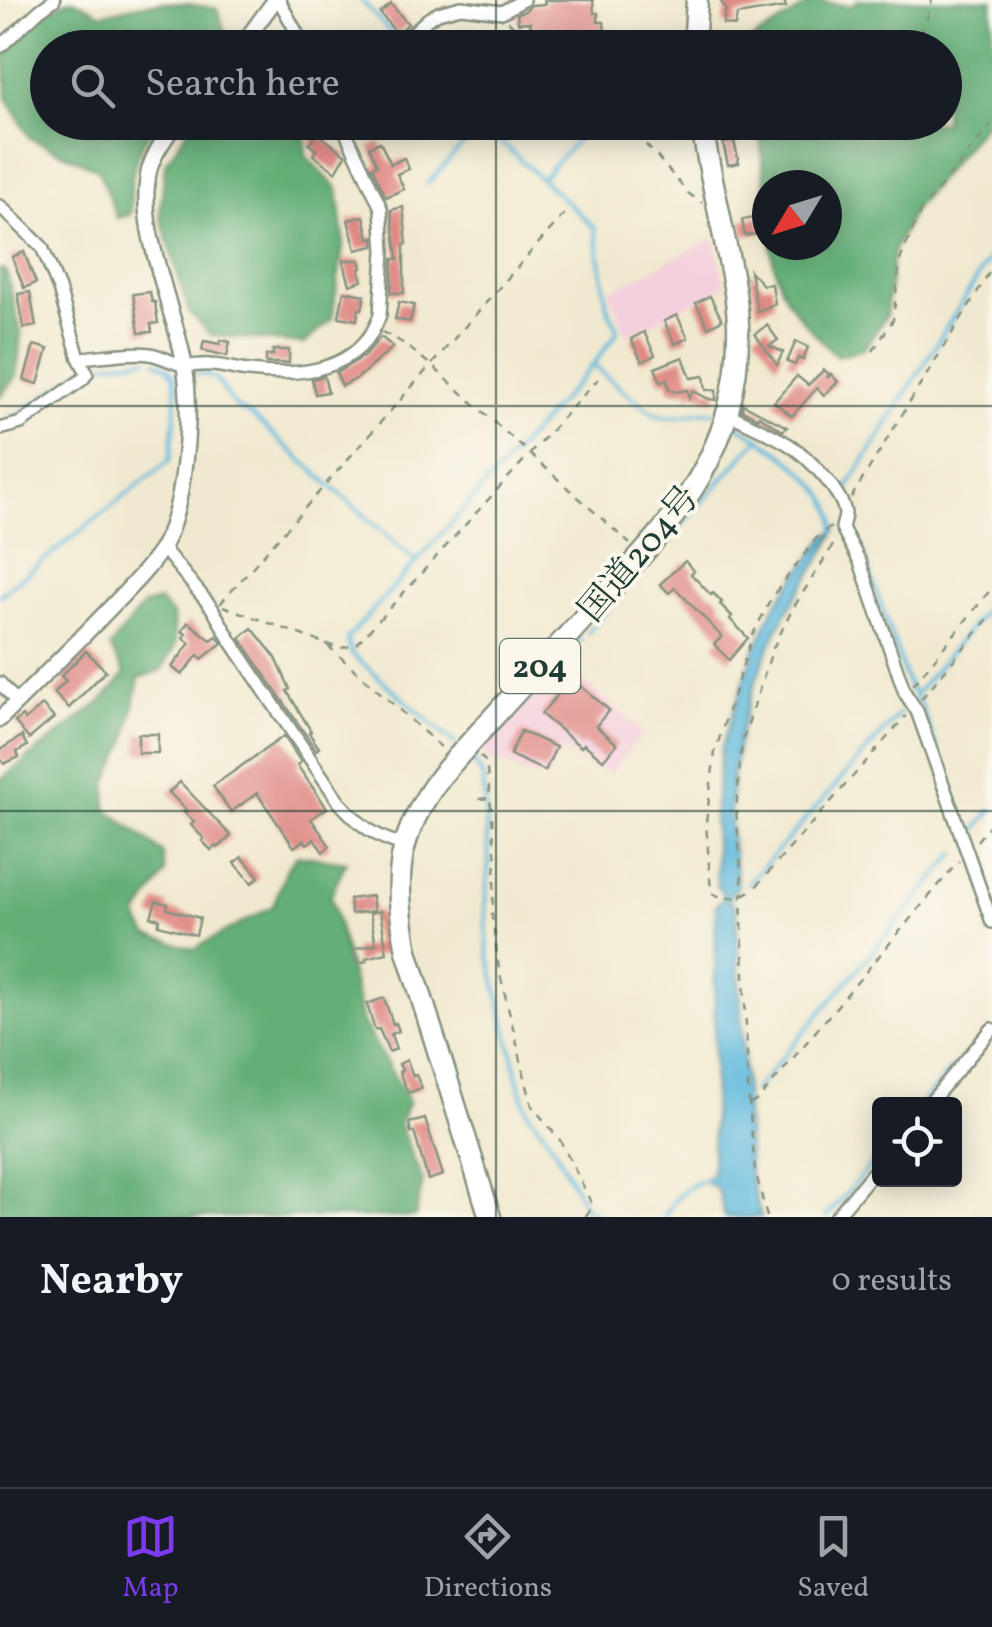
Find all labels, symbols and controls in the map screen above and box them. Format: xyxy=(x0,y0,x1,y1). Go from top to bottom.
search box xyxy=(30,30,962,140)
icon: search xyxy=(65,58,120,113)
text: Search here xyxy=(145,59,340,112)
north arrow xyxy=(752,170,842,260)
street label: 国道204号 xyxy=(569,476,712,633)
road number: 204 xyxy=(500,639,580,693)
map controls xyxy=(872,1097,962,1187)
button: locate xyxy=(872,1097,962,1187)
text: Nearby xyxy=(40,1253,183,1312)
text: 0 results xyxy=(832,1260,952,1304)
tab: Map xyxy=(123,1509,179,1608)
tab: Directions xyxy=(424,1509,552,1608)
tab: Saved xyxy=(797,1509,869,1608)

